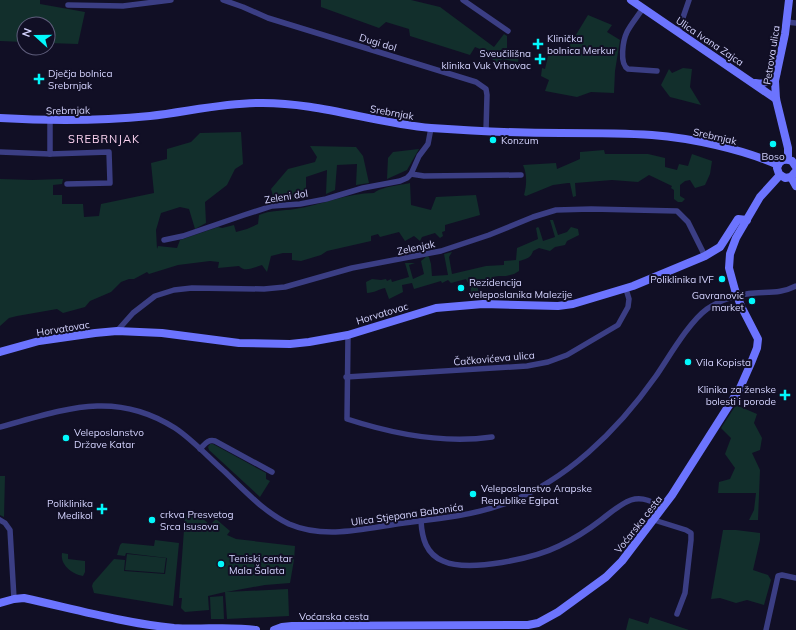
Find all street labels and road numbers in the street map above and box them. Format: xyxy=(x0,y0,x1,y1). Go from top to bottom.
street label: Ulica Ivana Zajca xyxy=(673,14,746,69)
street label: Petrova ulica xyxy=(760,25,783,86)
street label: Dugi dol xyxy=(358,31,398,54)
street label: Srebrnjak xyxy=(369,102,416,123)
street label: Srebrnjak xyxy=(46,104,91,117)
street label: Srebrnjak xyxy=(692,125,739,148)
street label: Zeleni dol xyxy=(263,187,309,206)
street label: Zelenjak xyxy=(396,237,437,258)
street label: Horvatovac xyxy=(355,299,410,328)
street label: Horvatovac xyxy=(36,318,91,339)
street label: Čačkovićeva ulica xyxy=(453,348,535,369)
street label: Voćarska cesta xyxy=(612,493,665,556)
street label: Ulica Stjepana Babonića xyxy=(350,500,464,529)
street label: Voćarska cesta xyxy=(299,610,369,623)

